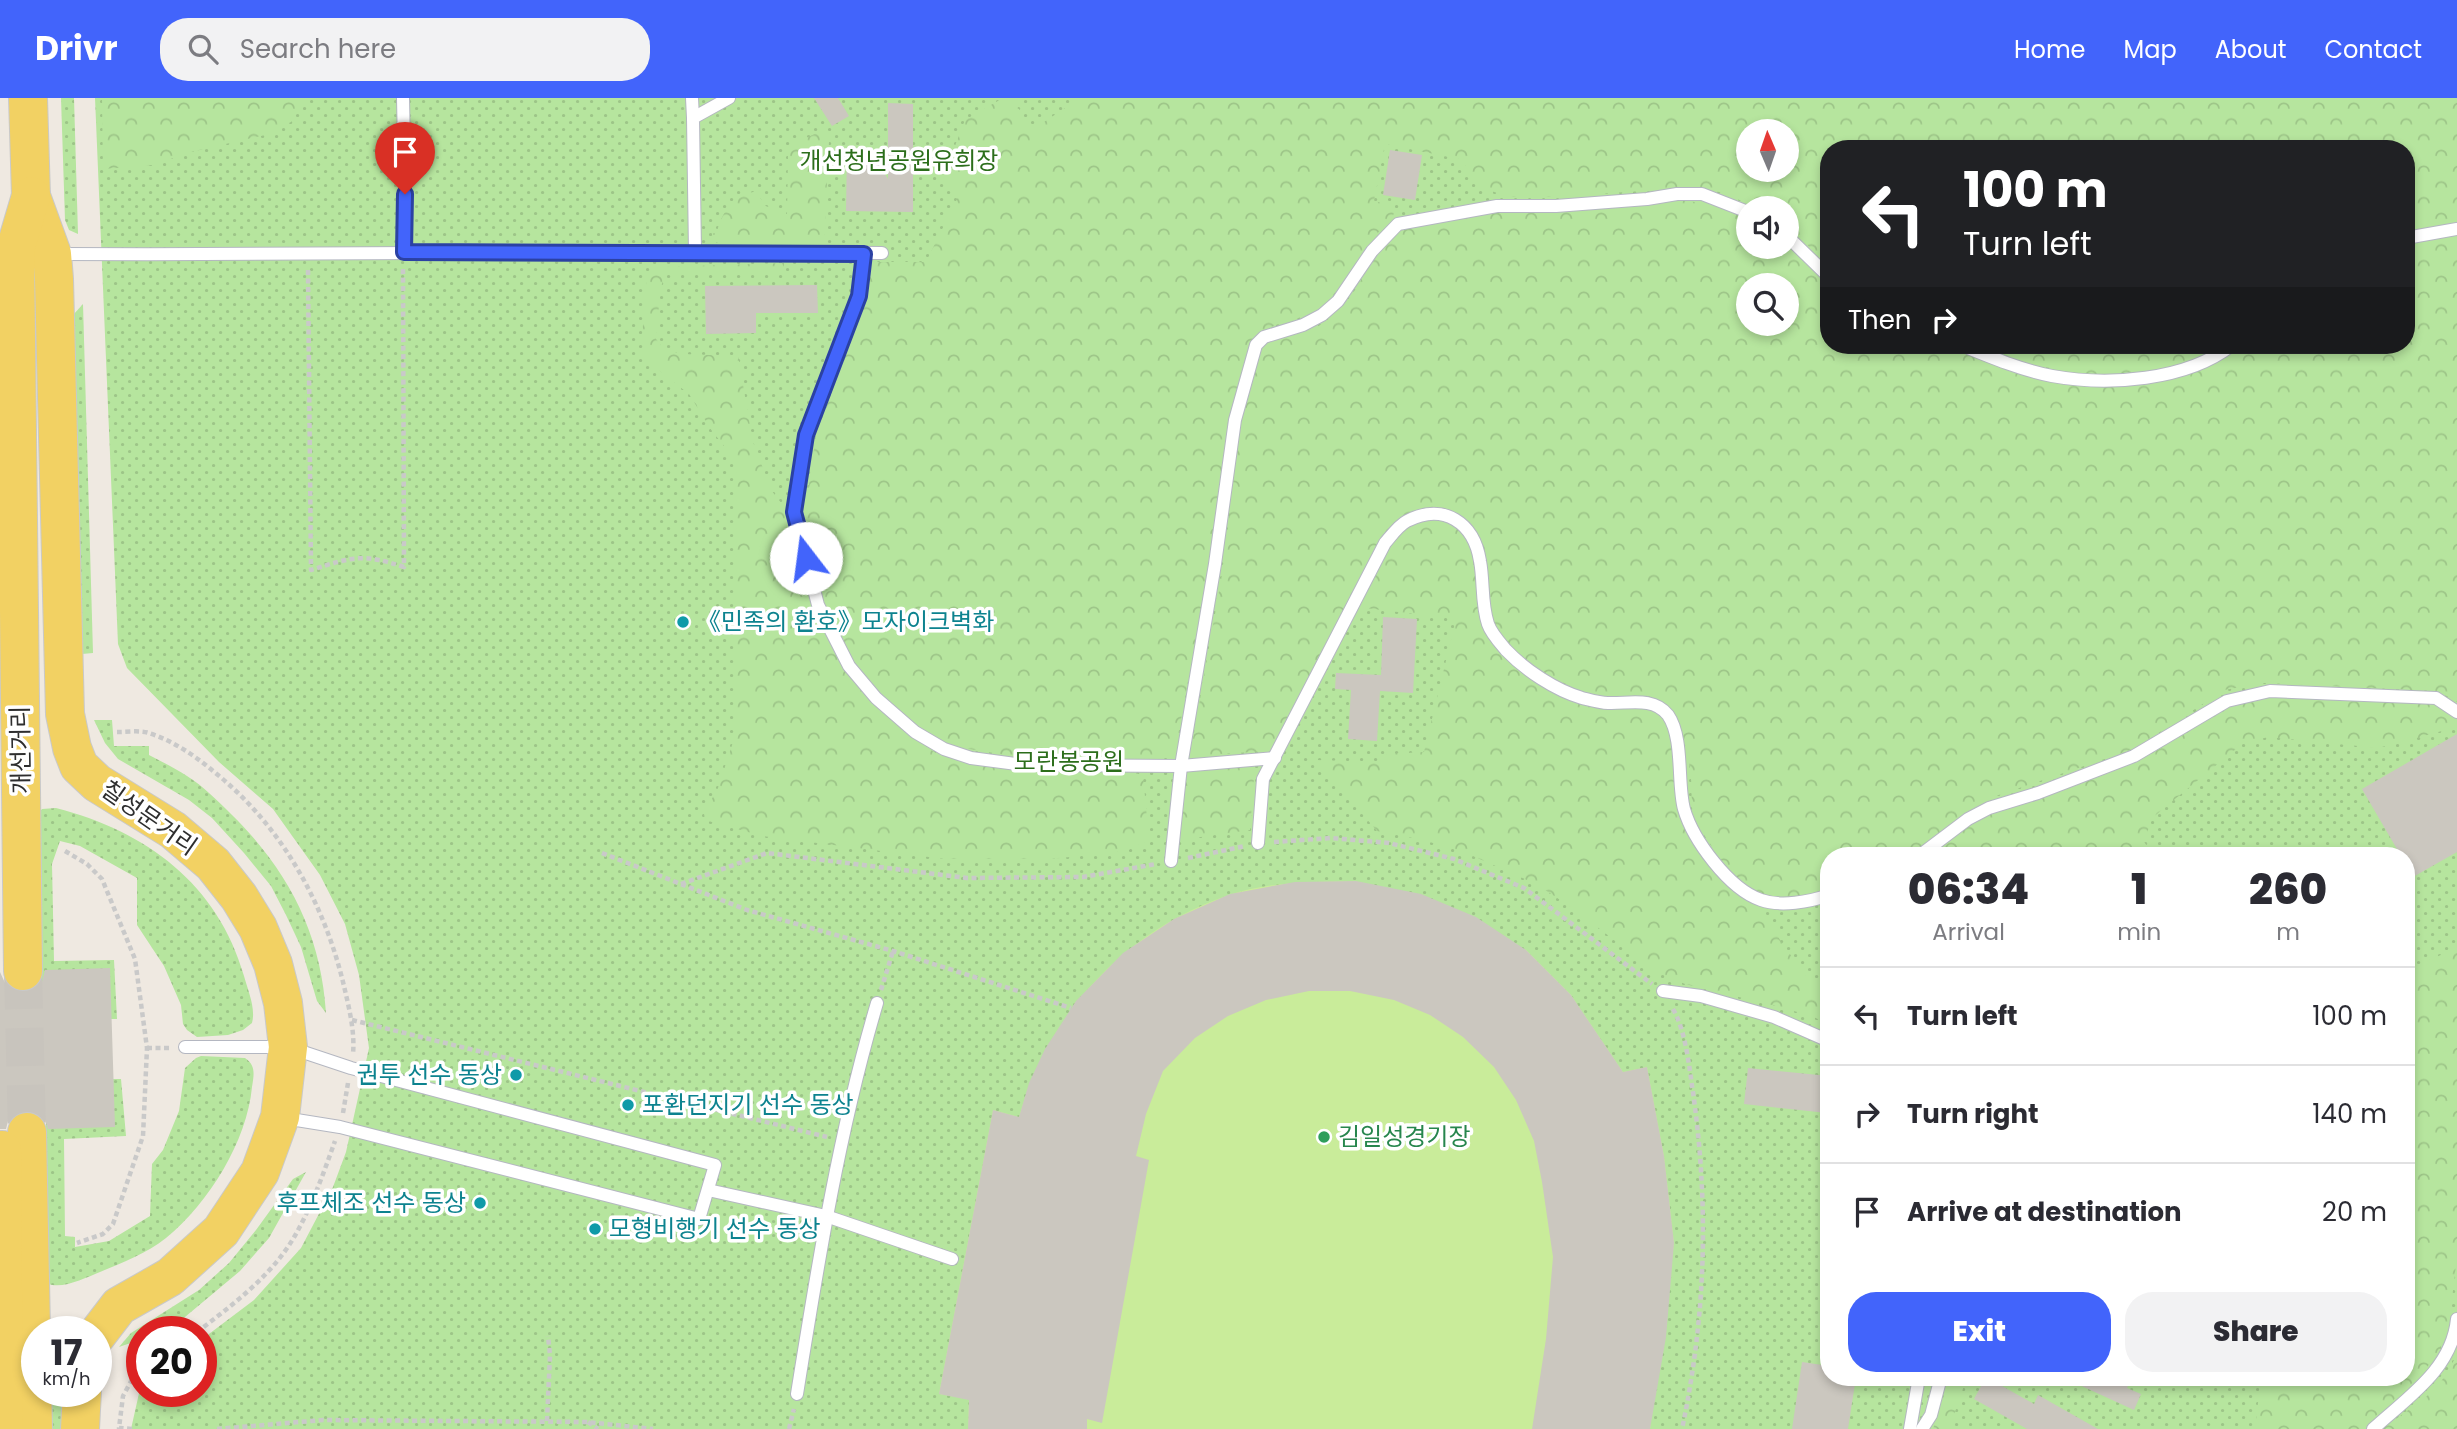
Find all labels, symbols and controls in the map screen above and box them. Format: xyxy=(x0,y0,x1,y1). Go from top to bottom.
search box xyxy=(160,18,650,81)
text: Drivr xyxy=(35,25,118,72)
icon: search xyxy=(184,30,222,68)
text: Search here xyxy=(240,31,396,67)
text: Home xyxy=(2014,33,2086,66)
text: Map xyxy=(2124,33,2177,66)
text: About xyxy=(2215,33,2286,66)
text: Contact xyxy=(2324,33,2422,66)
north arrow xyxy=(1736,119,1799,182)
map controls xyxy=(1736,119,1799,336)
pin xyxy=(375,122,435,194)
icon: arrive xyxy=(386,133,424,171)
park label: 개선청년공원유희장 xyxy=(800,144,998,177)
text: 100 m xyxy=(1963,156,2108,224)
icon: left xyxy=(1848,168,1939,259)
button: sound xyxy=(1736,196,1799,259)
text: Turn left xyxy=(1963,221,2092,266)
button: search xyxy=(1736,273,1799,336)
icon: right xyxy=(1925,301,1963,339)
text: Then xyxy=(1848,302,1911,338)
position arrow xyxy=(769,521,843,595)
place label: 《민족의 환호》모자이크벽화 xyxy=(697,605,994,638)
marker: 《민족의 환호》모자이크벽화 xyxy=(675,614,691,630)
street label: 개선거리 xyxy=(3,706,38,794)
park label: 모란봉공원 xyxy=(1014,745,1124,778)
street label: 칠성문거리 xyxy=(95,772,204,863)
text: 06:34 xyxy=(1908,860,2029,919)
text: 1 xyxy=(2131,860,2147,919)
text: 260 xyxy=(2249,860,2327,919)
text: Arrival xyxy=(1932,916,2005,948)
text: min xyxy=(2117,916,2161,948)
text: m xyxy=(2276,916,2300,948)
icon: left xyxy=(1848,997,1886,1035)
text: Turn left xyxy=(1907,998,2018,1034)
text: 100 m xyxy=(2312,998,2387,1034)
place label: 권투 선수 동상 xyxy=(357,1058,502,1091)
marker: 권투 선수 동상 xyxy=(508,1067,524,1083)
place label: 포환던지기 선수 동상 xyxy=(642,1088,854,1121)
icon: right xyxy=(1848,1095,1886,1133)
text: Turn right xyxy=(1907,1096,2039,1132)
text: 140 m xyxy=(2312,1096,2387,1132)
marker: 포환던지기 선수 동상 xyxy=(620,1097,636,1113)
place label: 김일성경기장 xyxy=(1338,1120,1470,1153)
marker: 김일성경기장 xyxy=(1316,1129,1332,1145)
place label: 후프체조 선수 동상 xyxy=(277,1186,466,1219)
icon: arrive xyxy=(1848,1193,1886,1231)
text: Arrive at destination xyxy=(1907,1194,2182,1230)
text: 20 m xyxy=(2322,1194,2387,1230)
marker: 후프체조 선수 동상 xyxy=(472,1195,488,1211)
place label: 모형비행기 선수 동상 xyxy=(609,1212,821,1245)
marker: 모형비행기 선수 동상 xyxy=(587,1221,603,1237)
button: Exit xyxy=(1848,1292,2111,1372)
button: Share xyxy=(2125,1292,2387,1372)
speed limit sign: 20 xyxy=(126,1316,217,1407)
text: 17 xyxy=(51,1328,82,1377)
text: km/h xyxy=(43,1366,90,1391)

